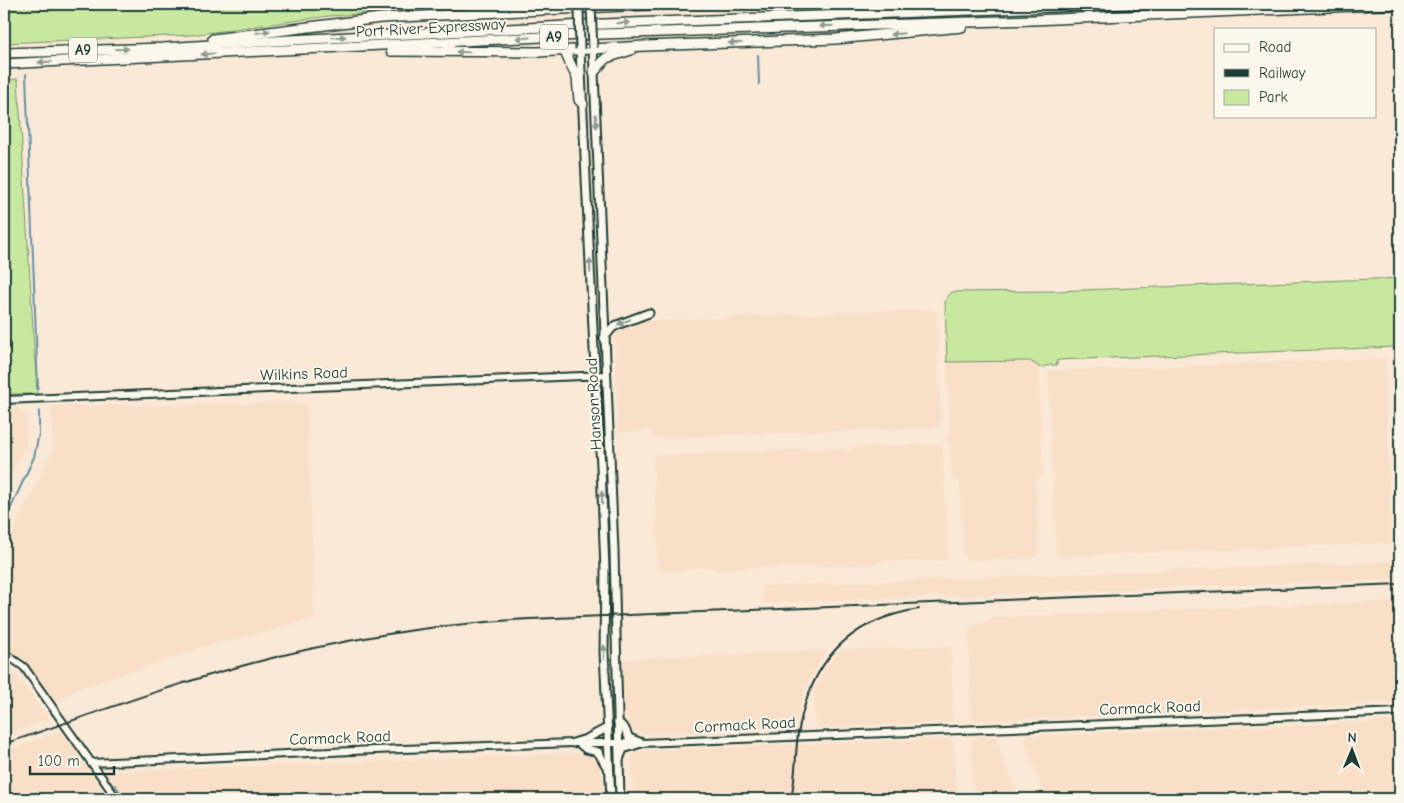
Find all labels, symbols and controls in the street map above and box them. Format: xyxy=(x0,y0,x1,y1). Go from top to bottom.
street label: Port River Expressway xyxy=(356,15,507,41)
one-way arrow xyxy=(615,19,631,27)
one-way arrow xyxy=(818,23,834,31)
road number: A9 xyxy=(540,24,568,50)
one-way arrow xyxy=(256,28,272,36)
legend xyxy=(1214,28,1376,118)
one-way arrow xyxy=(889,30,905,38)
one-way arrow xyxy=(331,33,347,41)
one-way arrow xyxy=(515,35,531,43)
road number: A9 xyxy=(69,38,97,62)
text: Road xyxy=(1259,38,1291,56)
one-way arrow xyxy=(727,39,743,47)
one-way arrow xyxy=(115,45,131,53)
one-way arrow xyxy=(455,48,471,56)
one-way arrow xyxy=(199,51,215,59)
one-way arrow xyxy=(37,59,53,67)
text: Railway xyxy=(1259,64,1306,82)
text: Park xyxy=(1259,88,1288,106)
one-way arrow xyxy=(592,113,600,129)
one-way arrow xyxy=(586,258,594,274)
one-way arrow xyxy=(616,318,631,326)
street label: Hanson Road xyxy=(583,357,605,451)
street label: Wilkins Road xyxy=(260,363,348,385)
one-way arrow xyxy=(598,490,606,506)
one-way arrow xyxy=(600,644,608,660)
street label: Cormack Road xyxy=(1099,697,1201,719)
street label: Cormack Road xyxy=(694,713,796,737)
north arrow xyxy=(1326,726,1376,776)
street label: Cormack Road xyxy=(289,727,391,749)
text: N xyxy=(1348,729,1357,746)
scale bar xyxy=(30,743,114,775)
text: 100 m xyxy=(38,752,80,770)

